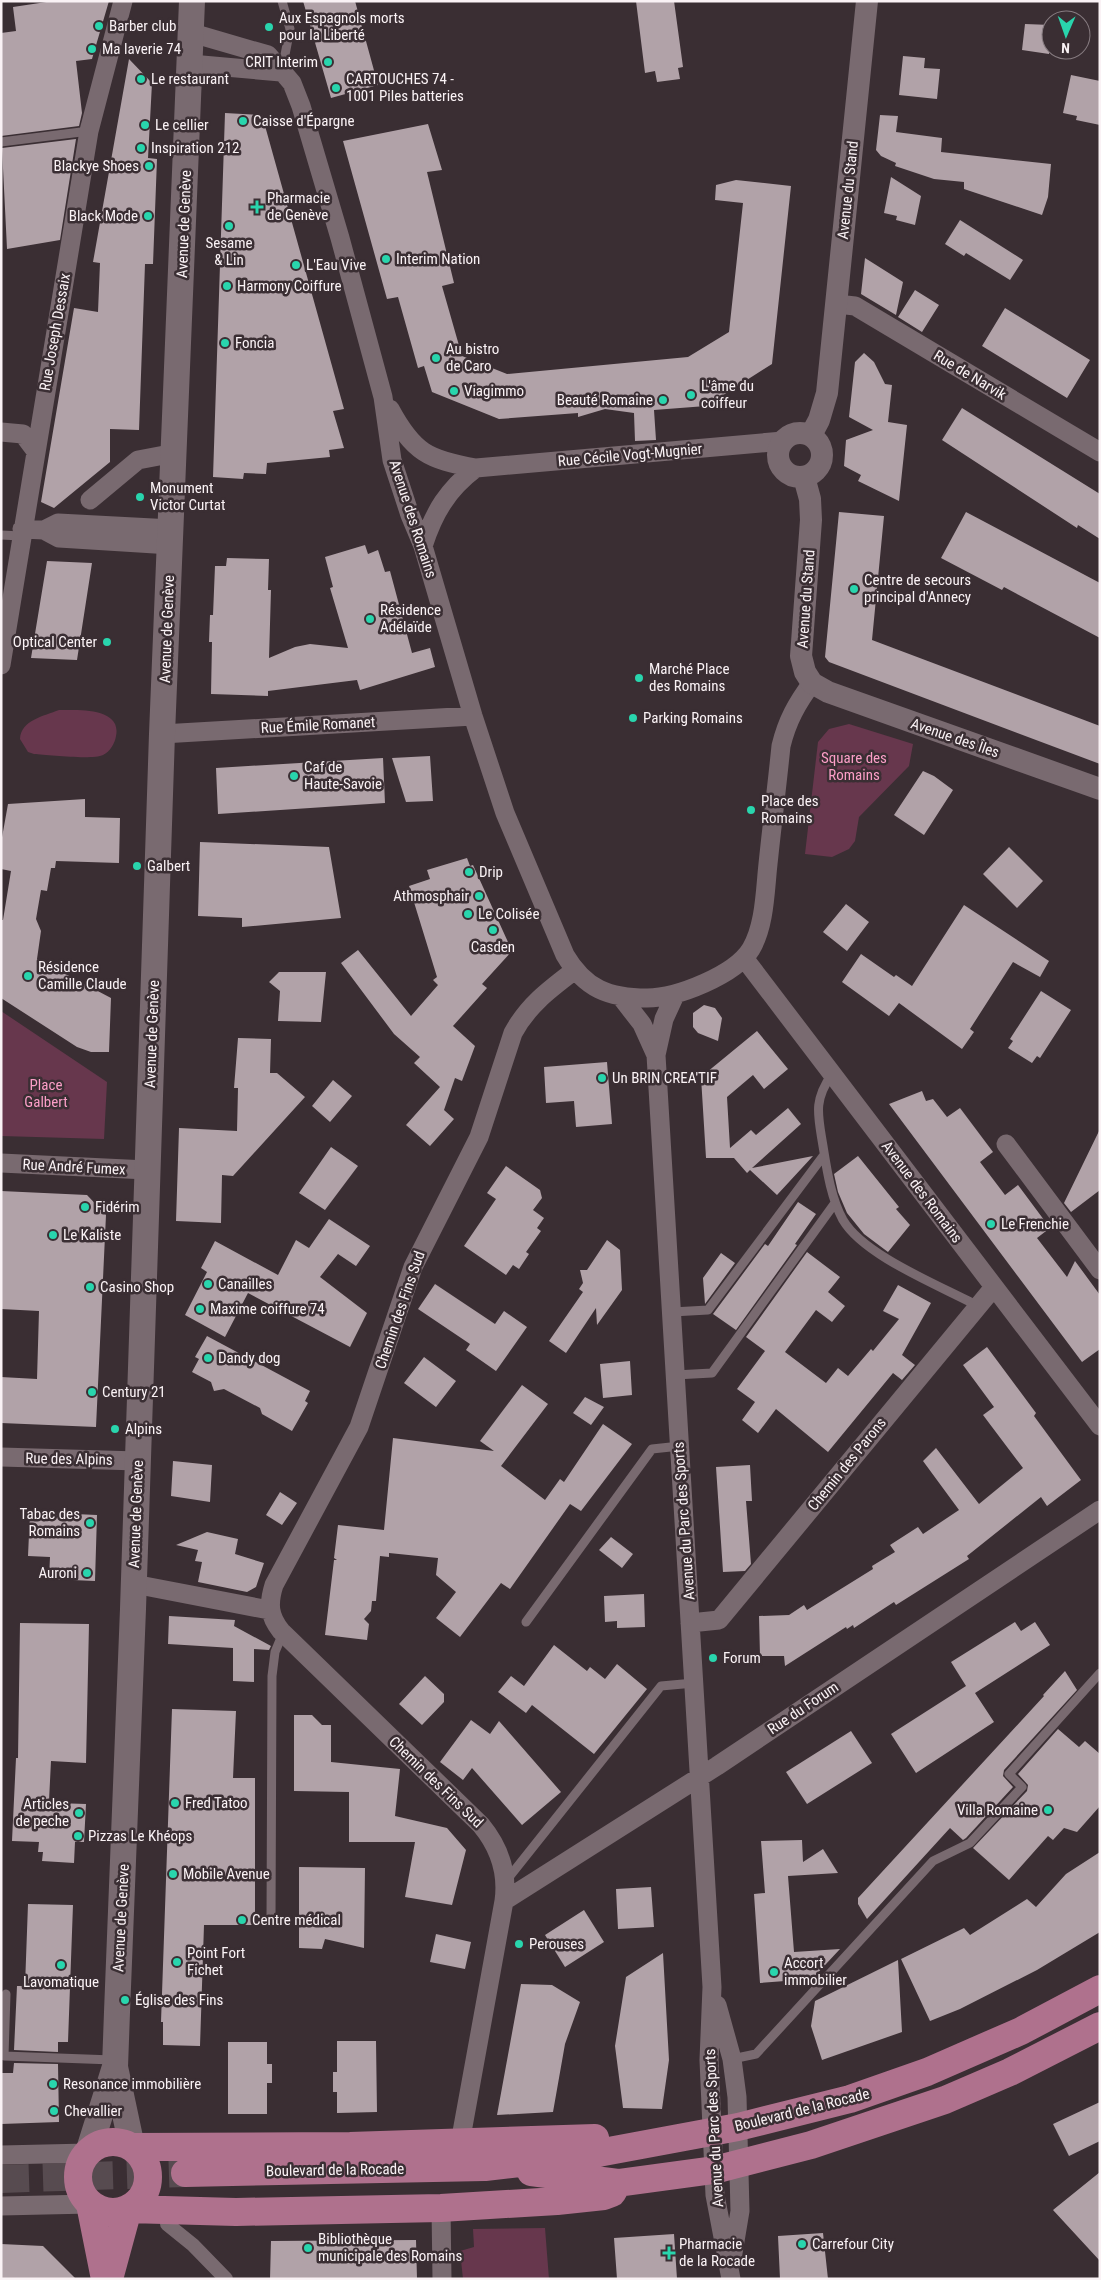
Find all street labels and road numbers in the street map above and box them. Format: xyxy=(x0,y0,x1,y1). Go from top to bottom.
street label: Avenue du Stand xyxy=(834,140,862,240)
street label: Avenue de Genève xyxy=(173,170,195,278)
street label: Rue Joseph Dessaix xyxy=(36,271,74,392)
street label: Rue de Narvik xyxy=(930,346,1010,404)
street label: Rue Cécile Vogt-Mugnier xyxy=(557,440,703,470)
street label: Avenue des Romains xyxy=(385,458,441,580)
street label: Avenue du Stand xyxy=(794,549,818,649)
street label: Avenue de Genève xyxy=(156,575,178,683)
street label: Rue Émile Romanet xyxy=(260,713,376,737)
street label: Avenue des Îles xyxy=(908,714,1002,762)
street label: Avenue de Genève xyxy=(141,980,163,1088)
street label: Avenue des Romains xyxy=(878,1138,966,1247)
street label: Rue André Fumex xyxy=(22,1155,126,1179)
street label: Chemin des Fins Sud xyxy=(371,1249,429,1371)
street label: Chemin des Parons xyxy=(804,1414,890,1514)
street label: Avenue du Parc des Sports xyxy=(669,1441,699,1601)
street label: Rue des Alpins xyxy=(25,1449,113,1469)
street label: Avenue de Genève xyxy=(125,1460,147,1568)
street label: Rue du Forum xyxy=(764,1678,842,1738)
street label: Chemin des Fins Sud xyxy=(385,1733,487,1831)
street label: Avenue de Genève xyxy=(109,1864,133,1972)
street label: Avenue du Parc des Sports xyxy=(701,2048,727,2208)
street label: Boulevard de la Rocade xyxy=(733,2085,871,2135)
street label: Boulevard de la Rocade xyxy=(266,2160,404,2180)

